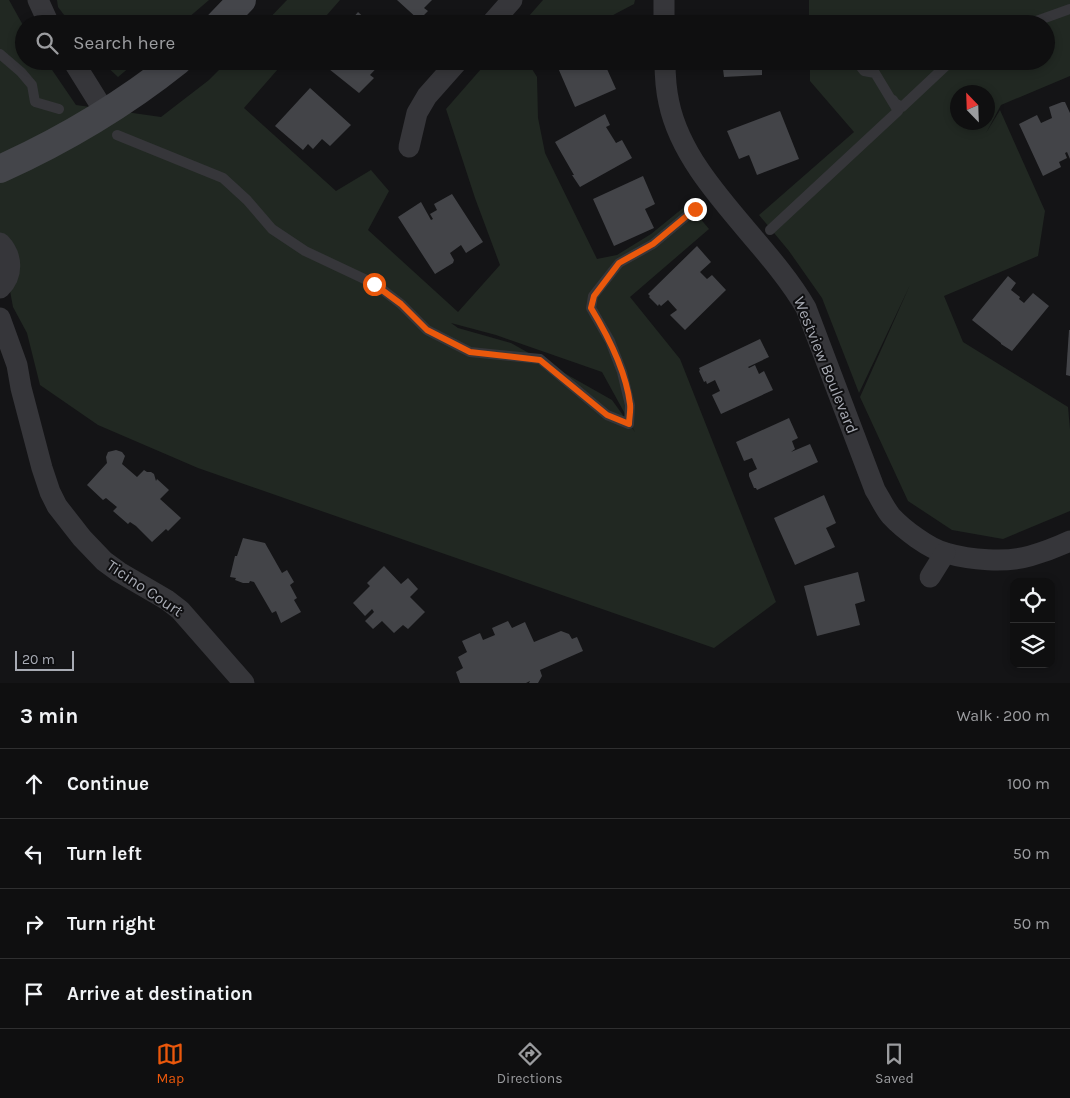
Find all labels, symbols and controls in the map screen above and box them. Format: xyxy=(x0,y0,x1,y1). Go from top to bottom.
search box xyxy=(15,15,1055,70)
icon: search xyxy=(33,29,61,57)
text: Search here xyxy=(73,32,175,54)
north arrow xyxy=(950,85,995,130)
route end xyxy=(684,198,707,221)
route start xyxy=(363,273,386,296)
street label: Westview Boulevard xyxy=(790,294,862,436)
street label: Ticino Court xyxy=(103,556,187,620)
map controls xyxy=(1010,578,1055,668)
button: locate xyxy=(1010,578,1055,623)
button: layers xyxy=(1010,623,1055,668)
scale bar xyxy=(15,648,74,671)
text: 20 m xyxy=(22,651,55,668)
text: 3 min xyxy=(20,704,78,728)
text: Walk · 200 m xyxy=(956,706,1050,725)
icon: ahead xyxy=(20,770,48,798)
text: Continue xyxy=(67,773,149,795)
text: 100 m xyxy=(1007,774,1050,793)
icon: left xyxy=(20,840,48,868)
text: Turn left xyxy=(67,843,142,865)
text: 50 m xyxy=(1013,844,1050,863)
icon: right xyxy=(20,910,48,938)
text: Turn right xyxy=(67,913,156,935)
text: 50 m xyxy=(1013,914,1050,933)
icon: arrive xyxy=(20,980,48,1008)
text: Arrive at destination xyxy=(67,983,253,1005)
tab: Map xyxy=(156,1040,184,1087)
tab: Directions xyxy=(497,1040,563,1087)
tab: Saved xyxy=(875,1040,914,1087)

